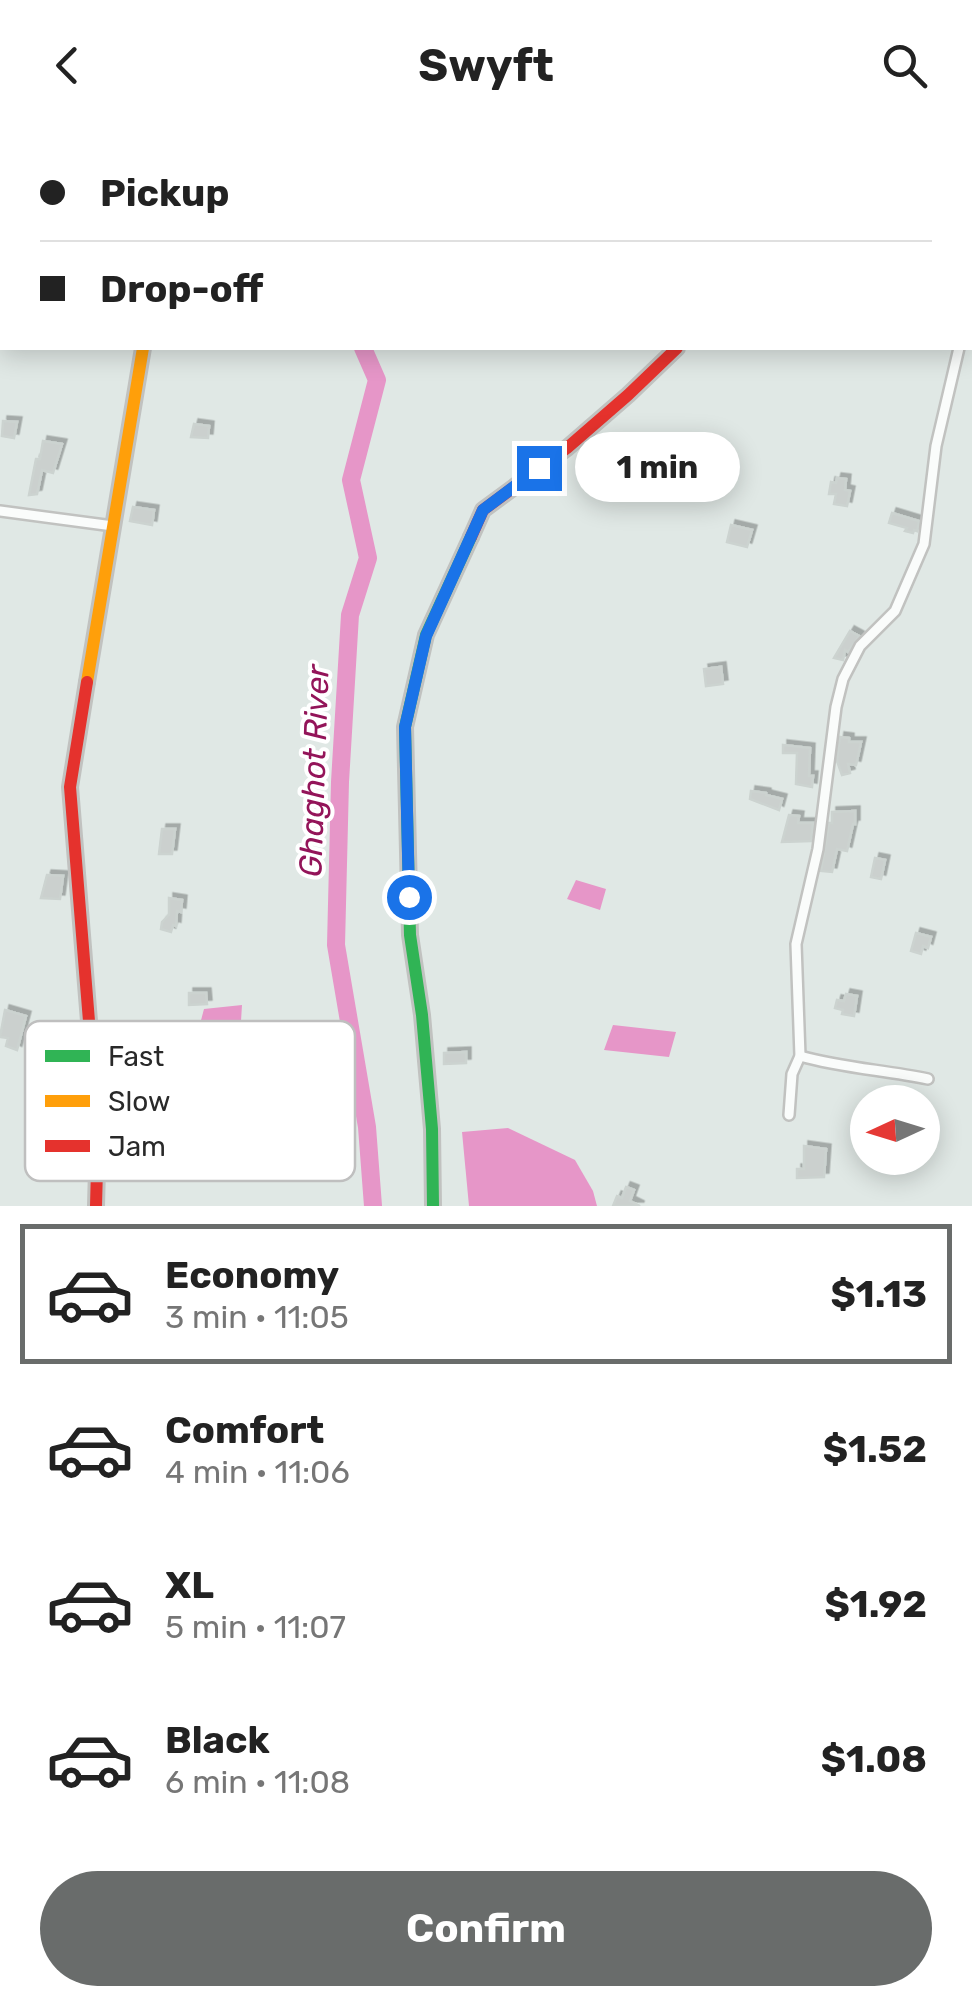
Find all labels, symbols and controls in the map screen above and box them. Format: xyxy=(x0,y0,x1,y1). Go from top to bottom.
icon: back xyxy=(40,38,95,93)
icon: search xyxy=(877,38,932,93)
text: Swyft xyxy=(418,39,554,92)
text: Pickup xyxy=(100,170,229,216)
text: Drop-off xyxy=(100,266,263,312)
callout: 1 min xyxy=(574,433,739,503)
route end xyxy=(517,446,562,491)
text: 1 min xyxy=(617,448,698,486)
water label: Ghaghot River xyxy=(291,662,337,878)
route start xyxy=(387,875,432,920)
legend xyxy=(25,1021,355,1181)
text: Fast xyxy=(108,1040,164,1073)
text: Slow xyxy=(108,1085,170,1118)
north arrow xyxy=(850,1085,940,1175)
map controls xyxy=(850,1085,940,1175)
text: Jam xyxy=(108,1130,166,1163)
icon: car xyxy=(45,1249,135,1339)
text: Economy xyxy=(165,1252,339,1298)
text: $1.13 xyxy=(830,1271,927,1317)
text: 3 min · 11:05 xyxy=(165,1298,349,1336)
icon: car xyxy=(45,1404,135,1494)
text: Comfort xyxy=(165,1407,324,1453)
text: $1.52 xyxy=(823,1426,927,1472)
text: 4 min · 11:06 xyxy=(165,1453,350,1491)
icon: car xyxy=(45,1559,135,1649)
text: XL xyxy=(165,1562,214,1608)
text: $1.92 xyxy=(824,1581,927,1627)
text: 5 min · 11:07 xyxy=(165,1608,346,1646)
icon: car xyxy=(45,1714,135,1804)
text: Black xyxy=(165,1717,270,1763)
text: $1.08 xyxy=(821,1736,927,1782)
text: 6 min · 11:08 xyxy=(165,1763,350,1801)
button: Confirm xyxy=(40,1871,932,1986)

